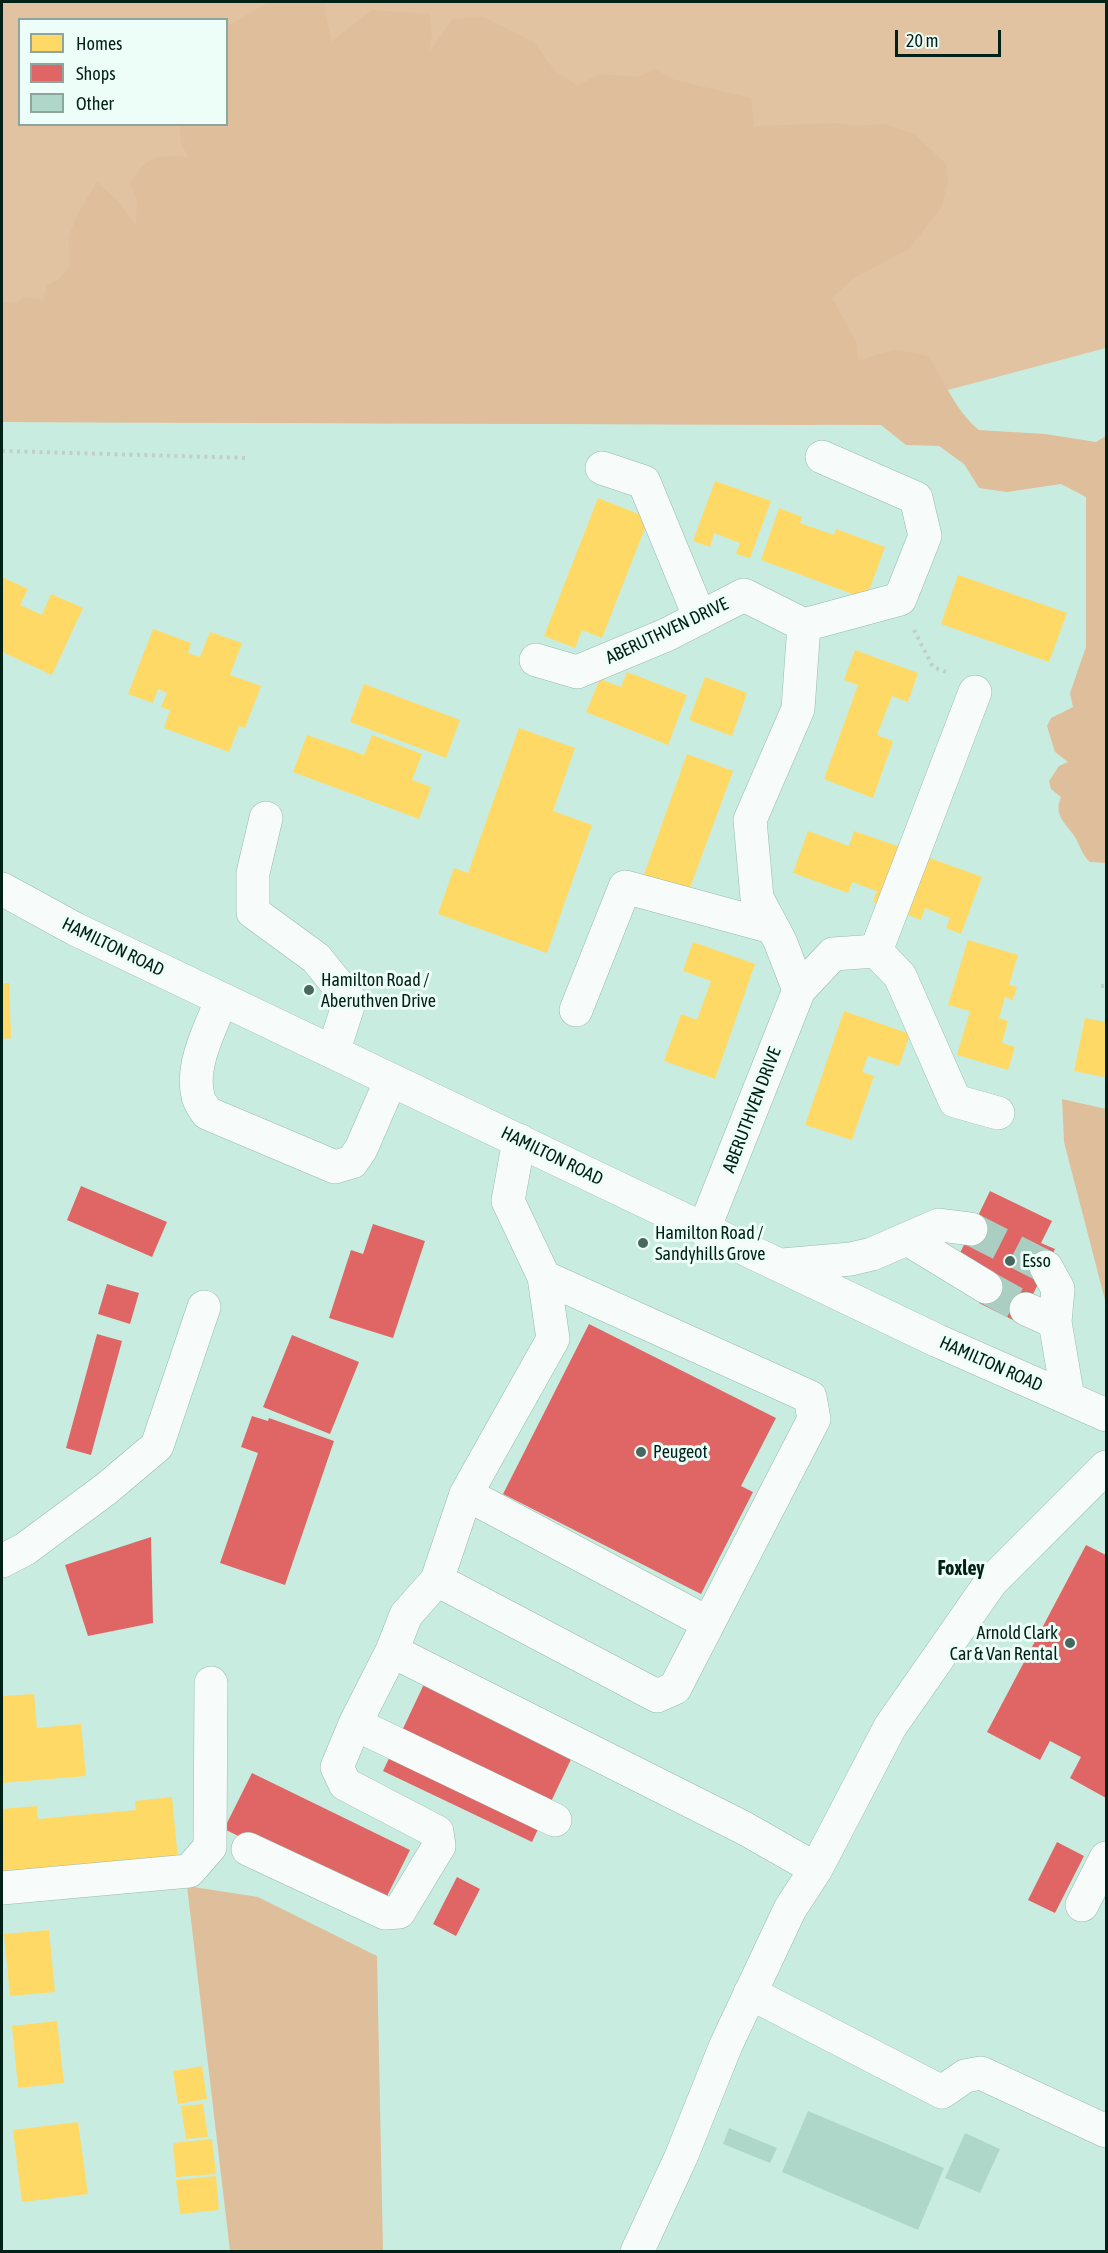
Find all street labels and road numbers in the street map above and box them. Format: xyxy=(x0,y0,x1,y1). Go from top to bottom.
street label: ABERUTHVEN DRIVE xyxy=(602,593,732,669)
street label: HAMILTON ROAD xyxy=(59,913,167,981)
street label: ABERUTHVEN DRIVE xyxy=(718,1044,786,1176)
street label: HAMILTON ROAD xyxy=(498,1122,606,1190)
street label: HAMILTON ROAD xyxy=(936,1332,1046,1396)

